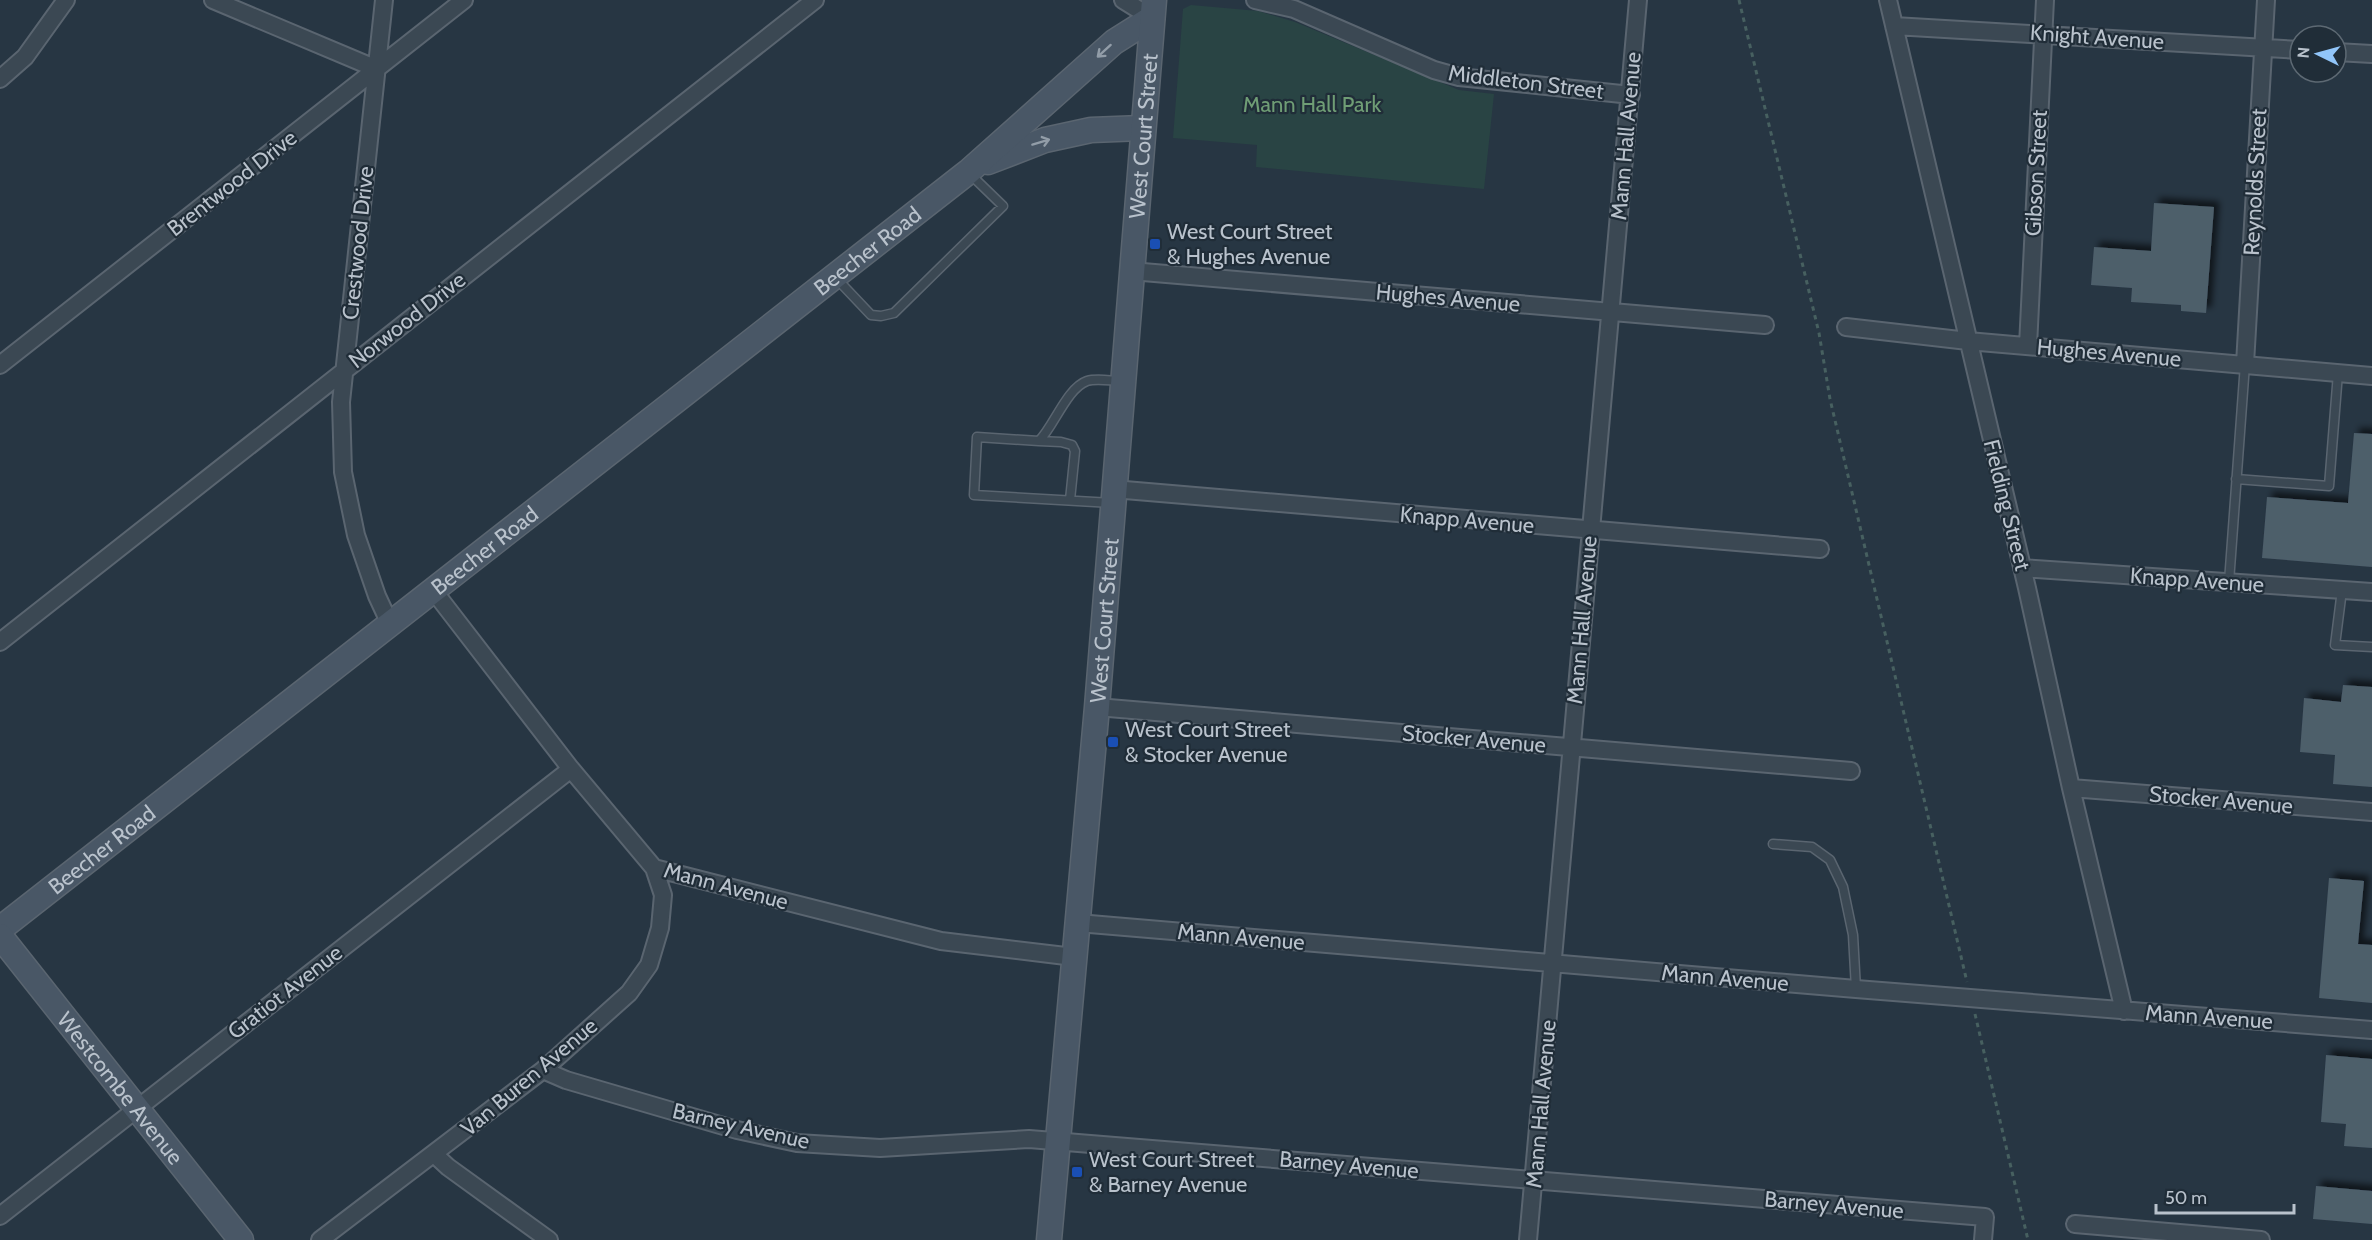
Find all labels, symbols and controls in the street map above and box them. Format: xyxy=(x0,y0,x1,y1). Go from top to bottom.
street label: Knight Avenue xyxy=(2029,19,2165,55)
north arrow xyxy=(2288,24,2348,84)
one-way arrow xyxy=(1096,44,1111,58)
text: N xyxy=(2294,46,2314,59)
street label: Mann Hall Avenue xyxy=(1605,51,1647,221)
street label: West Court Street xyxy=(1123,52,1163,220)
street label: Middleton Street xyxy=(1447,59,1606,105)
park label: Mann Hall Park xyxy=(1243,91,1381,118)
street label: Reynolds Street xyxy=(2238,107,2272,256)
street label: Gibson Street xyxy=(2019,109,2053,237)
street label: Brentwood Drive xyxy=(162,124,302,242)
one-way arrow xyxy=(1031,136,1050,147)
street label: Crestwood Drive xyxy=(337,165,379,321)
street label: Beecher Road xyxy=(808,201,926,301)
place label: West Court Street & Hughes Avenue xyxy=(1167,218,1333,270)
marker: West Court Street & Hughes Avenue xyxy=(1148,237,1162,251)
street label: Norwood Drive xyxy=(343,266,471,374)
street label: Hughes Avenue xyxy=(1375,278,1521,318)
street label: Hughes Avenue xyxy=(2036,333,2182,373)
street label: Fielding Street xyxy=(1978,437,2036,574)
street label: Beecher Road xyxy=(426,500,543,600)
street label: Knapp Avenue xyxy=(1399,501,1535,539)
street label: Mann Hall Avenue xyxy=(1561,535,1603,705)
street label: West Court Street xyxy=(1084,536,1124,704)
street label: Knapp Avenue xyxy=(2129,562,2265,598)
place label: West Court Street & Stocker Avenue xyxy=(1125,716,1291,768)
street label: Stocker Avenue xyxy=(1401,719,1547,759)
marker: West Court Street & Stocker Avenue xyxy=(1106,735,1120,749)
street label: Stocker Avenue xyxy=(2148,780,2294,820)
street label: Beecher Road xyxy=(43,799,161,900)
street label: Mann Avenue xyxy=(661,856,791,916)
street label: Mann Avenue xyxy=(1176,918,1306,956)
street label: Gratiot Avenue xyxy=(222,939,348,1045)
street label: Mann Avenue xyxy=(1660,959,1790,997)
street label: Mann Avenue xyxy=(2144,999,2274,1035)
street label: Westcombe Avenue xyxy=(52,1006,189,1170)
street label: Van Buren Avenue xyxy=(455,1012,603,1142)
street label: Mann Hall Avenue xyxy=(1520,1019,1562,1189)
street label: Barney Avenue xyxy=(670,1097,812,1155)
street label: Barney Avenue xyxy=(1278,1145,1420,1185)
place label: West Court Street & Barney Avenue xyxy=(1089,1146,1255,1198)
marker: West Court Street & Barney Avenue xyxy=(1070,1165,1084,1179)
scale bar xyxy=(2156,1177,2294,1215)
street label: Barney Avenue xyxy=(1763,1185,1905,1225)
text: 50 m xyxy=(2165,1187,2207,1209)

